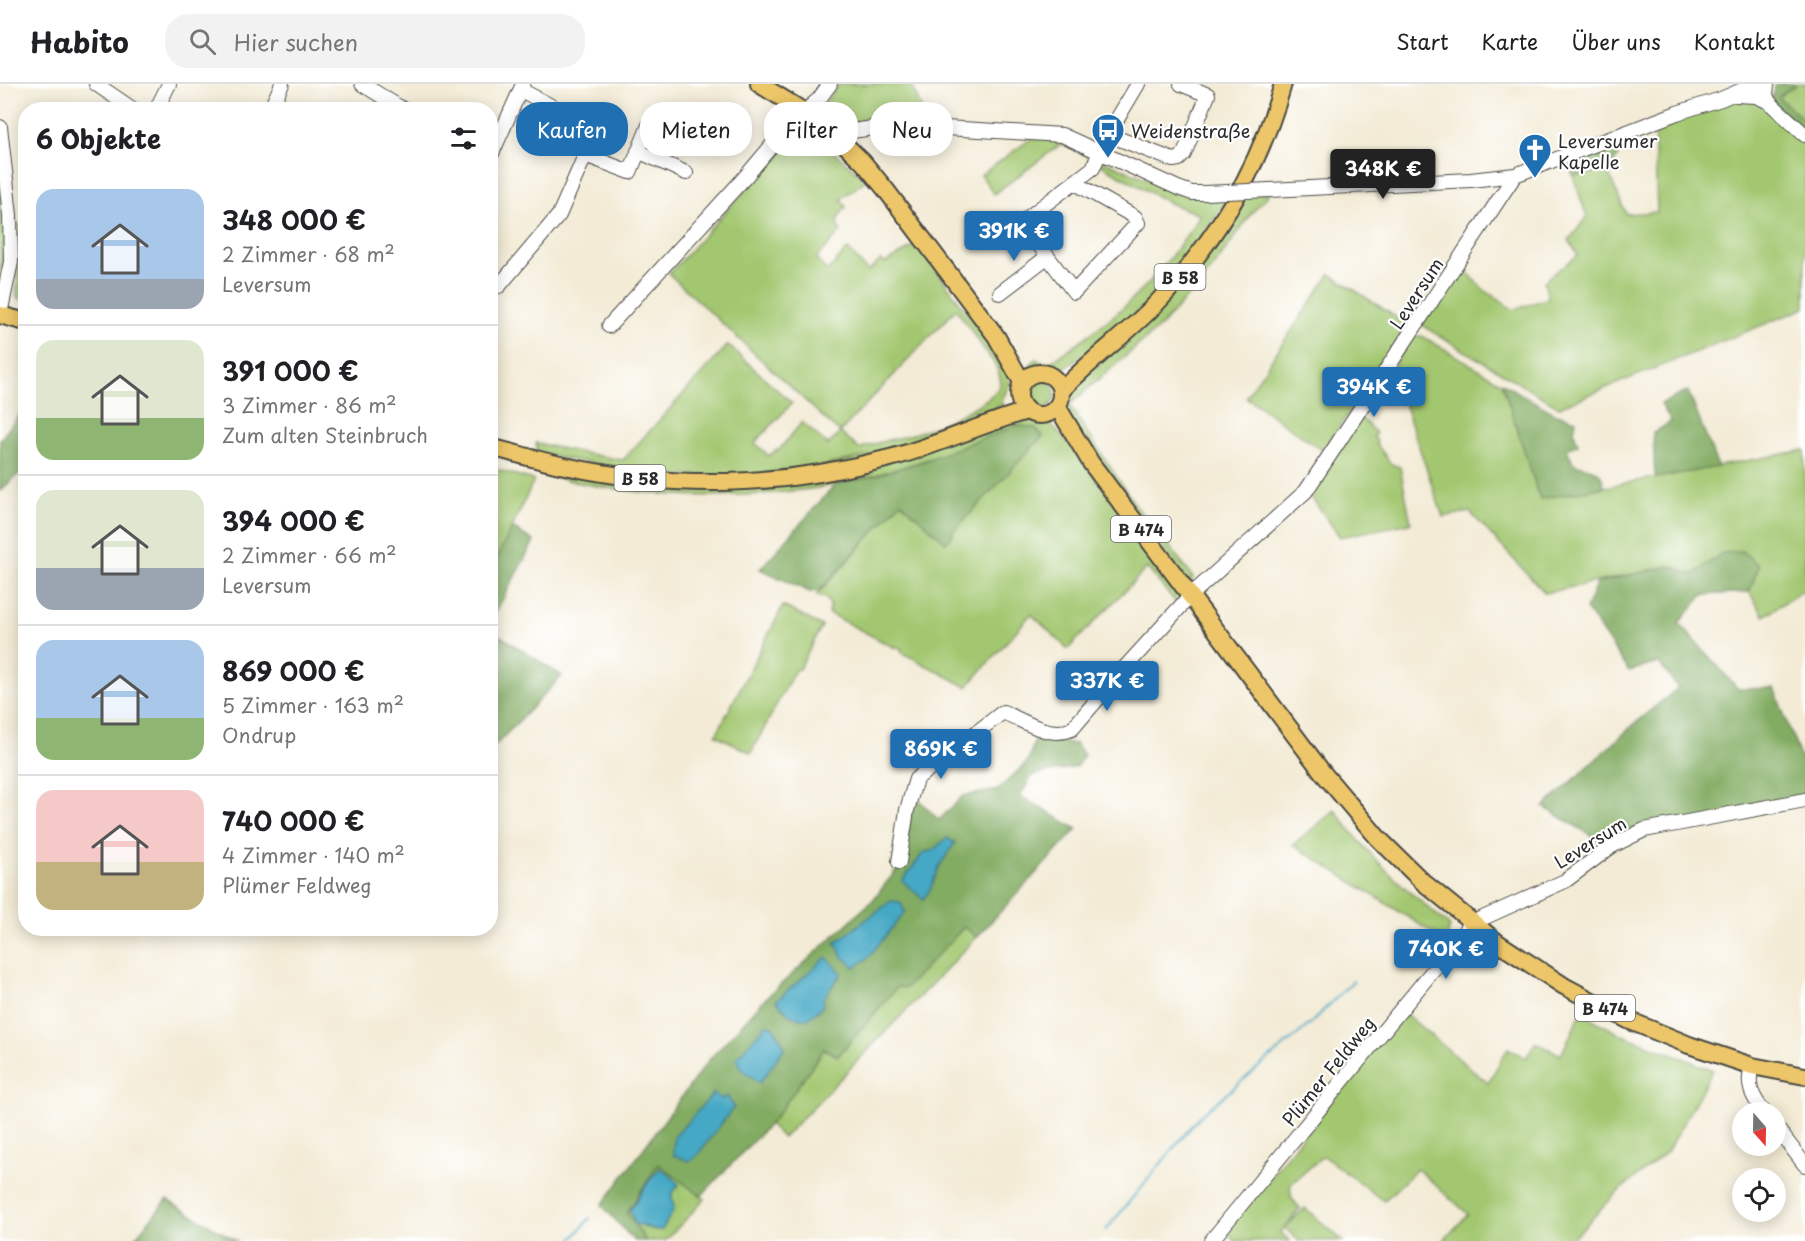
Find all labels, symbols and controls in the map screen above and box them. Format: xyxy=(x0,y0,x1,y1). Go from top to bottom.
search box xyxy=(165,14,585,68)
text: Habito xyxy=(30,20,129,63)
icon: search xyxy=(186,25,219,58)
text: Hier suchen xyxy=(234,25,358,58)
text: Start xyxy=(1396,25,1448,57)
text: Karte xyxy=(1481,25,1538,57)
text: Über uns xyxy=(1571,25,1661,57)
text: Kontakt xyxy=(1694,25,1775,57)
chip: Kaufen xyxy=(516,102,628,156)
chip: Mieten xyxy=(640,102,752,156)
chip: Filter xyxy=(764,102,858,156)
chip: Neu xyxy=(870,102,953,156)
bus stop icon: Weidenstraße xyxy=(1090,112,1126,159)
place label: Weidenstraße xyxy=(1131,117,1250,144)
text: 6 Objekte xyxy=(36,119,161,158)
icon: filters xyxy=(447,122,480,155)
place label: Leversumer Kapelle xyxy=(1558,127,1658,175)
church icon: Leversumer Kapelle xyxy=(1517,132,1553,179)
pin: 348K € xyxy=(1334,149,1432,200)
text: 348K € xyxy=(1344,153,1422,183)
text: 348 000 € xyxy=(222,200,366,239)
pin: 391K € xyxy=(965,211,1063,262)
icon: home xyxy=(84,213,156,285)
text: 391K € xyxy=(978,215,1050,245)
text: 2 Zimmer · 68 m² xyxy=(222,239,395,269)
street label: Leversum xyxy=(1383,252,1449,334)
road number: B 58 xyxy=(1154,264,1206,290)
text: Leversum xyxy=(222,269,312,299)
text: 391 000 € xyxy=(222,351,359,390)
icon: home xyxy=(84,364,156,436)
pin: 394K € xyxy=(1325,367,1423,418)
text: 394K € xyxy=(1336,371,1412,401)
text: 3 Zimmer · 86 m² xyxy=(222,390,397,420)
text: Zum alten Steinbruch xyxy=(222,420,428,450)
road number: B 58 xyxy=(614,465,666,491)
text: 394 000 € xyxy=(222,501,365,540)
icon: home xyxy=(84,514,156,586)
road number: B 474 xyxy=(1111,516,1171,542)
text: 2 Zimmer · 66 m² xyxy=(222,540,397,570)
text: Leversum xyxy=(222,570,312,600)
text: 869 000 € xyxy=(222,651,364,690)
pin: 337K € xyxy=(1058,661,1156,712)
icon: home xyxy=(84,664,156,736)
text: 337K € xyxy=(1070,665,1144,695)
text: 5 Zimmer · 163 m² xyxy=(222,690,404,720)
text: Ondrup xyxy=(222,720,296,750)
pin: 869K € xyxy=(892,729,990,780)
text: 869K € xyxy=(904,733,978,763)
text: 740 000 € xyxy=(222,801,365,840)
street label: Leversum xyxy=(1549,809,1631,875)
icon: home xyxy=(84,814,156,886)
text: 4 Zimmer · 140 m² xyxy=(222,840,405,870)
text: Plümer Feldweg xyxy=(222,870,372,900)
pin: 740K € xyxy=(1397,929,1495,980)
text: 740K € xyxy=(1408,933,1484,963)
road number: B 474 xyxy=(1575,995,1635,1021)
street label: Plümer Feldweg xyxy=(1275,1010,1381,1132)
north arrow xyxy=(1732,1102,1786,1156)
map controls xyxy=(1732,1102,1786,1222)
button: locate xyxy=(1732,1168,1786,1222)

